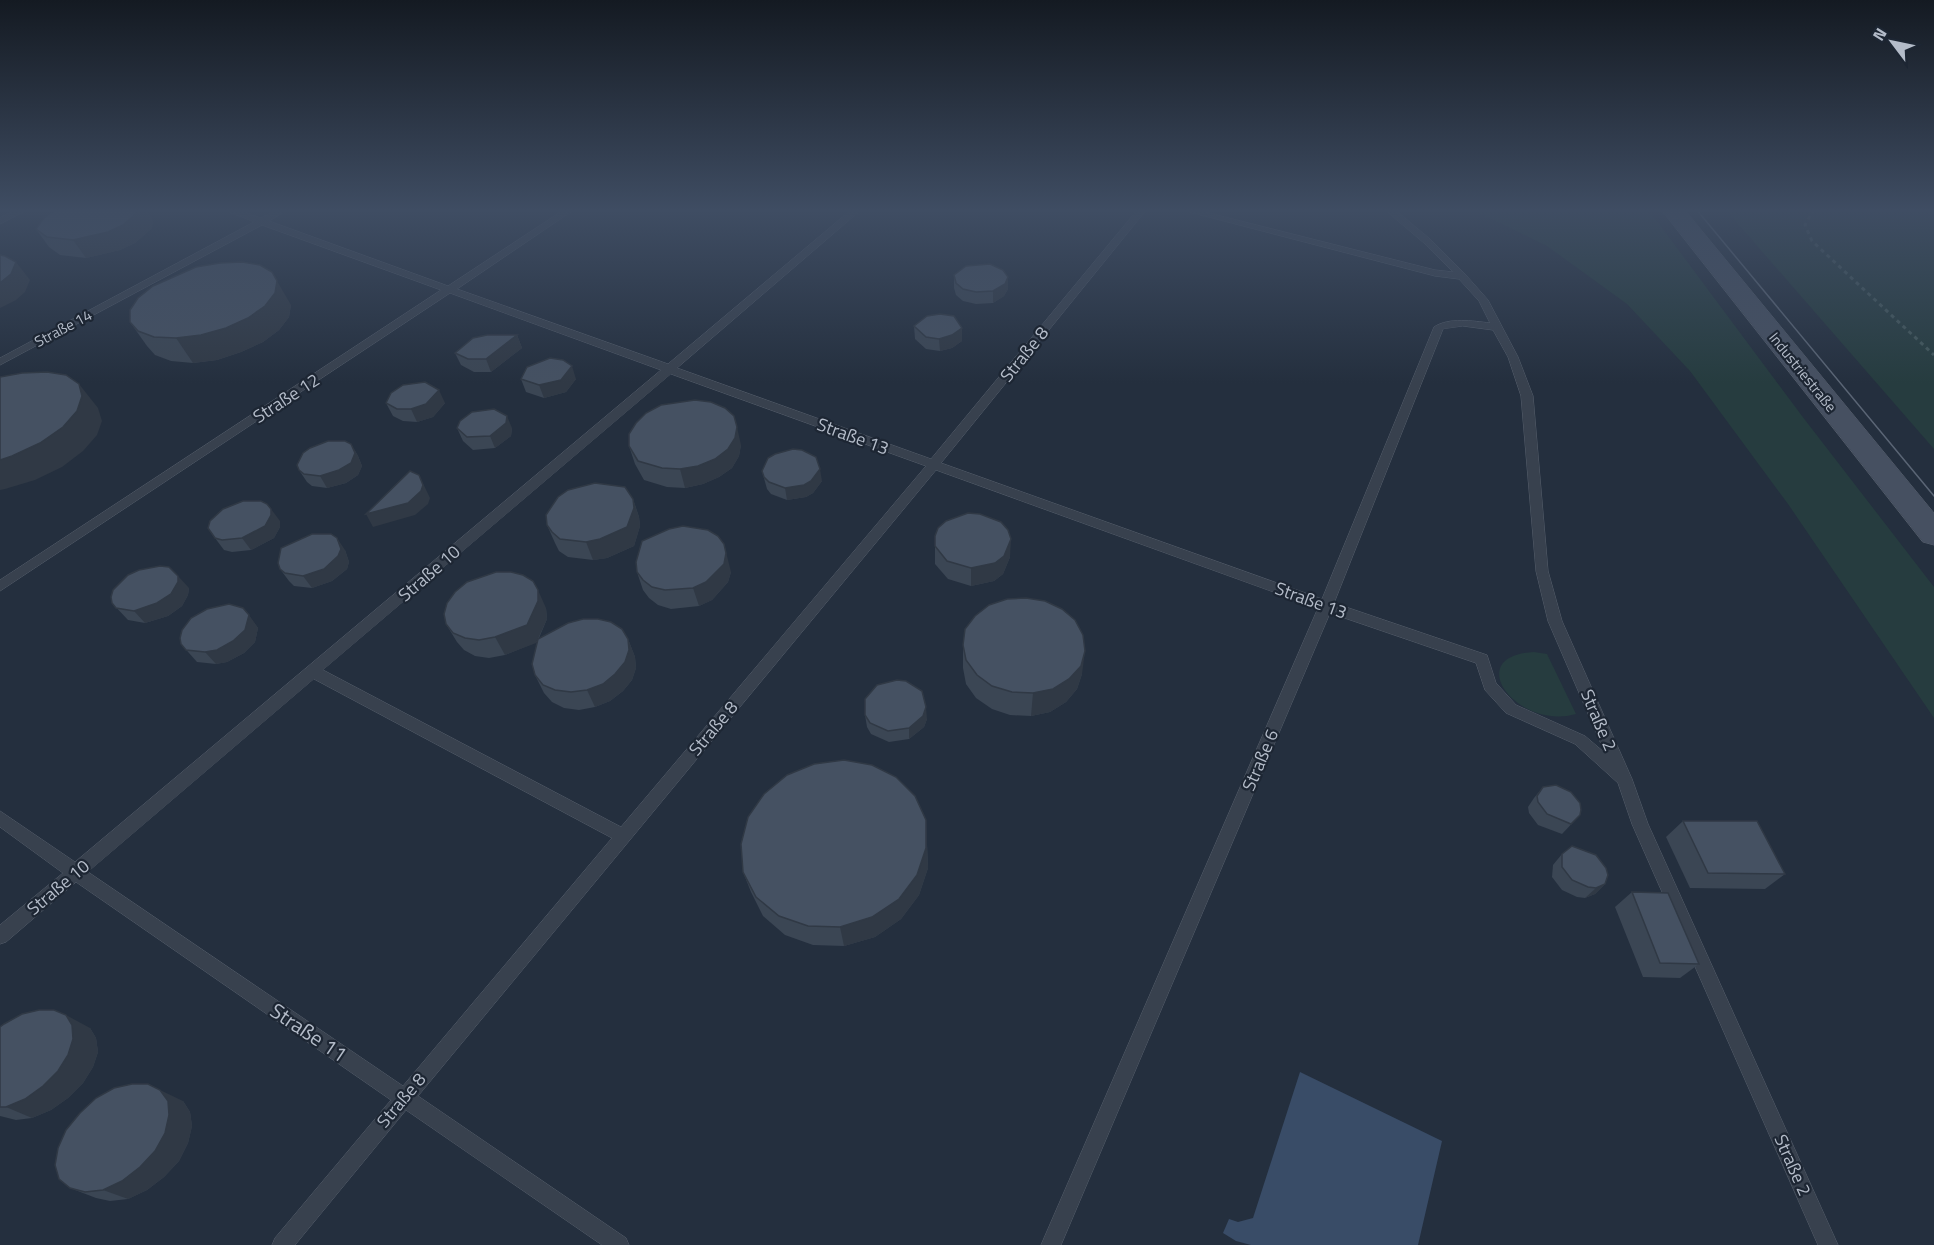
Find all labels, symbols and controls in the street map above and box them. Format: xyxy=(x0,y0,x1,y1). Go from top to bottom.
north arrow xyxy=(1862,12,1922,72)
text: N xyxy=(1866,23,1892,45)
street label: Straße 14 xyxy=(30,303,96,353)
street label: Straße 8 xyxy=(993,320,1055,388)
street label: Industriestraße xyxy=(1764,327,1842,417)
street label: Straße 12 xyxy=(247,366,325,430)
street label: Straße 13 xyxy=(813,411,893,461)
street label: Straße 10 xyxy=(392,538,466,608)
street label: Straße 13 xyxy=(1271,575,1351,625)
street label: Straße 2 xyxy=(1574,685,1624,755)
street label: Straße 8 xyxy=(682,695,744,761)
street label: Straße 6 xyxy=(1235,725,1285,795)
street label: Straße 10 xyxy=(21,853,95,921)
street label: Straße 11 xyxy=(264,994,354,1070)
street label: Straße 8 xyxy=(370,1067,432,1133)
street label: Straße 2 xyxy=(1768,1130,1818,1200)

